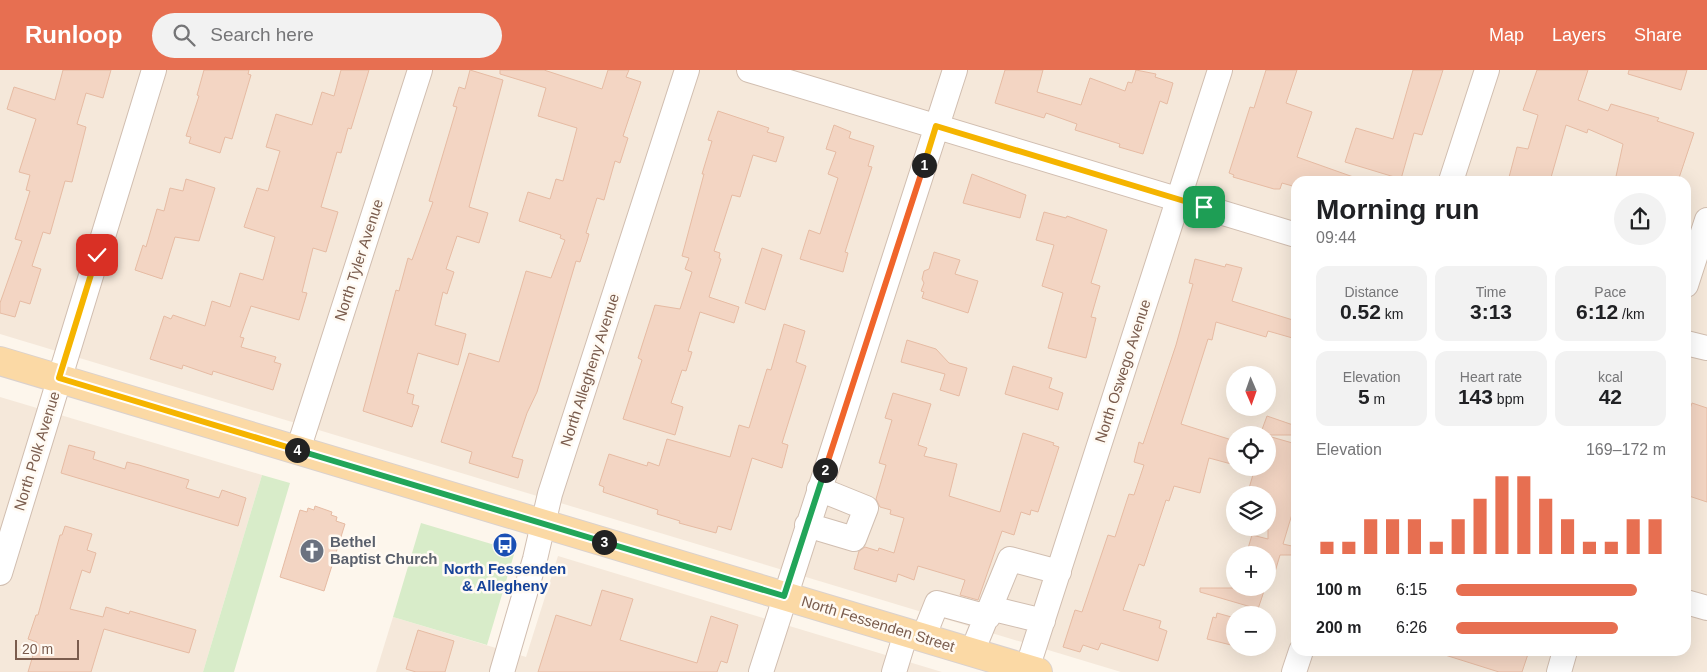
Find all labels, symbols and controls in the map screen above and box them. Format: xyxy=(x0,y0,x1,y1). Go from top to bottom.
search box xyxy=(152,13,502,58)
text: Runloop xyxy=(25,21,122,48)
icon: search xyxy=(170,21,198,49)
text: Search here xyxy=(210,24,314,45)
text: Map xyxy=(1489,25,1524,45)
text: Layers xyxy=(1552,25,1606,45)
text: Share xyxy=(1634,25,1682,45)
pin: 1 xyxy=(912,152,936,178)
text: 1 xyxy=(921,157,928,173)
pin xyxy=(1183,186,1225,228)
icon: arrive xyxy=(1190,193,1218,221)
button: share xyxy=(1614,193,1666,245)
text: Morning run xyxy=(1316,194,1479,225)
street label: North Tyler Avenue xyxy=(331,197,386,323)
text: 09:44 xyxy=(1316,229,1356,246)
pin xyxy=(76,234,118,276)
icon: check xyxy=(83,241,111,269)
text: Distance xyxy=(1344,284,1399,300)
text: Time xyxy=(1476,284,1506,300)
text: Pace xyxy=(1594,284,1626,300)
street label: North Allegheny Avenue xyxy=(557,291,622,448)
street label: North Oswego Avenue xyxy=(1091,297,1154,445)
text: 0.52 xyxy=(1340,300,1381,323)
text: 3:13 xyxy=(1470,300,1512,323)
text: 6:12 xyxy=(1576,300,1618,323)
text: km xyxy=(1381,306,1403,322)
text: /km xyxy=(1618,306,1645,322)
north arrow xyxy=(1226,366,1276,416)
map controls xyxy=(1226,366,1276,656)
text: Elevation xyxy=(1343,369,1400,385)
text: Heart rate xyxy=(1460,369,1522,385)
text: kcal xyxy=(1598,369,1623,385)
text: 5 xyxy=(1358,385,1370,408)
text: 143 xyxy=(1458,385,1493,408)
text: 42 xyxy=(1599,385,1622,408)
street label: North Polk Avenue xyxy=(10,389,63,513)
text: m xyxy=(1370,391,1385,407)
text: bpm xyxy=(1493,391,1524,407)
button: locate xyxy=(1226,426,1276,476)
pin: 4 xyxy=(284,438,310,462)
text: Elevation xyxy=(1316,441,1382,458)
text: 169–172 m xyxy=(1586,441,1666,458)
text: 4 xyxy=(294,442,301,458)
pin: 2 xyxy=(812,458,838,482)
text: 2 xyxy=(822,462,829,478)
button: layers xyxy=(1226,486,1276,536)
pin: 3 xyxy=(592,530,616,554)
bus stop icon: North Fessenden & Allegheny xyxy=(492,532,518,558)
place label: Bethel Baptist Church xyxy=(330,533,438,567)
text: 3 xyxy=(601,534,608,550)
church icon: Bethel Baptist Church xyxy=(299,538,325,564)
button: + xyxy=(1226,546,1276,596)
place label: North Fessenden & Allegheny xyxy=(444,560,566,594)
text: 100 m xyxy=(1316,581,1361,598)
text: 6:15 xyxy=(1396,581,1427,598)
street label: North Fessenden Street xyxy=(800,592,958,655)
button: − xyxy=(1226,606,1276,656)
text: 200 m xyxy=(1316,619,1361,636)
text: 6:26 xyxy=(1396,619,1427,636)
scale bar xyxy=(15,637,79,660)
text: 20 m xyxy=(22,641,53,657)

